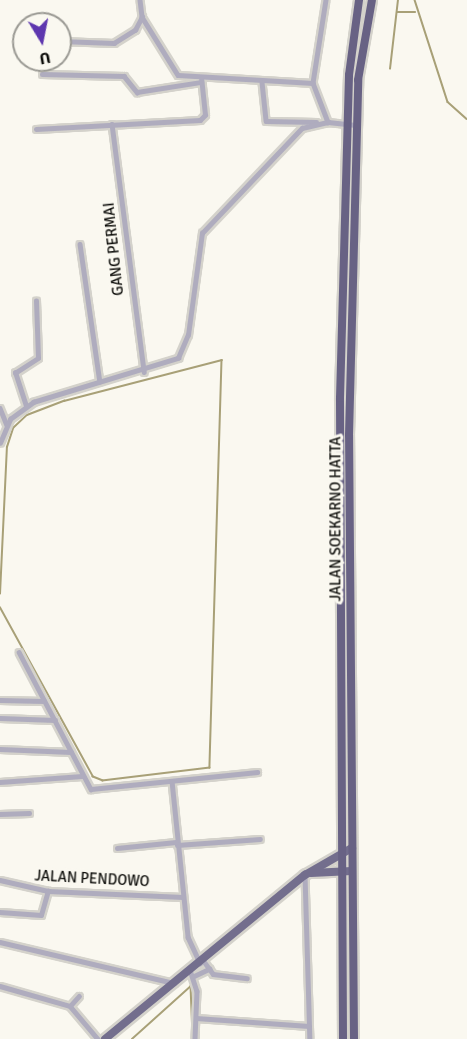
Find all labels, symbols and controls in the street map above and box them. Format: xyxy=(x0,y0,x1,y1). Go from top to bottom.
north arrow xyxy=(12,12,72,72)
text: U xyxy=(38,47,52,69)
street label: GANG PERMAI xyxy=(100,201,128,297)
street label: JALAN SOEKARNO HATTA xyxy=(327,437,345,601)
street label: JALAN PENDOWO xyxy=(34,867,150,891)

